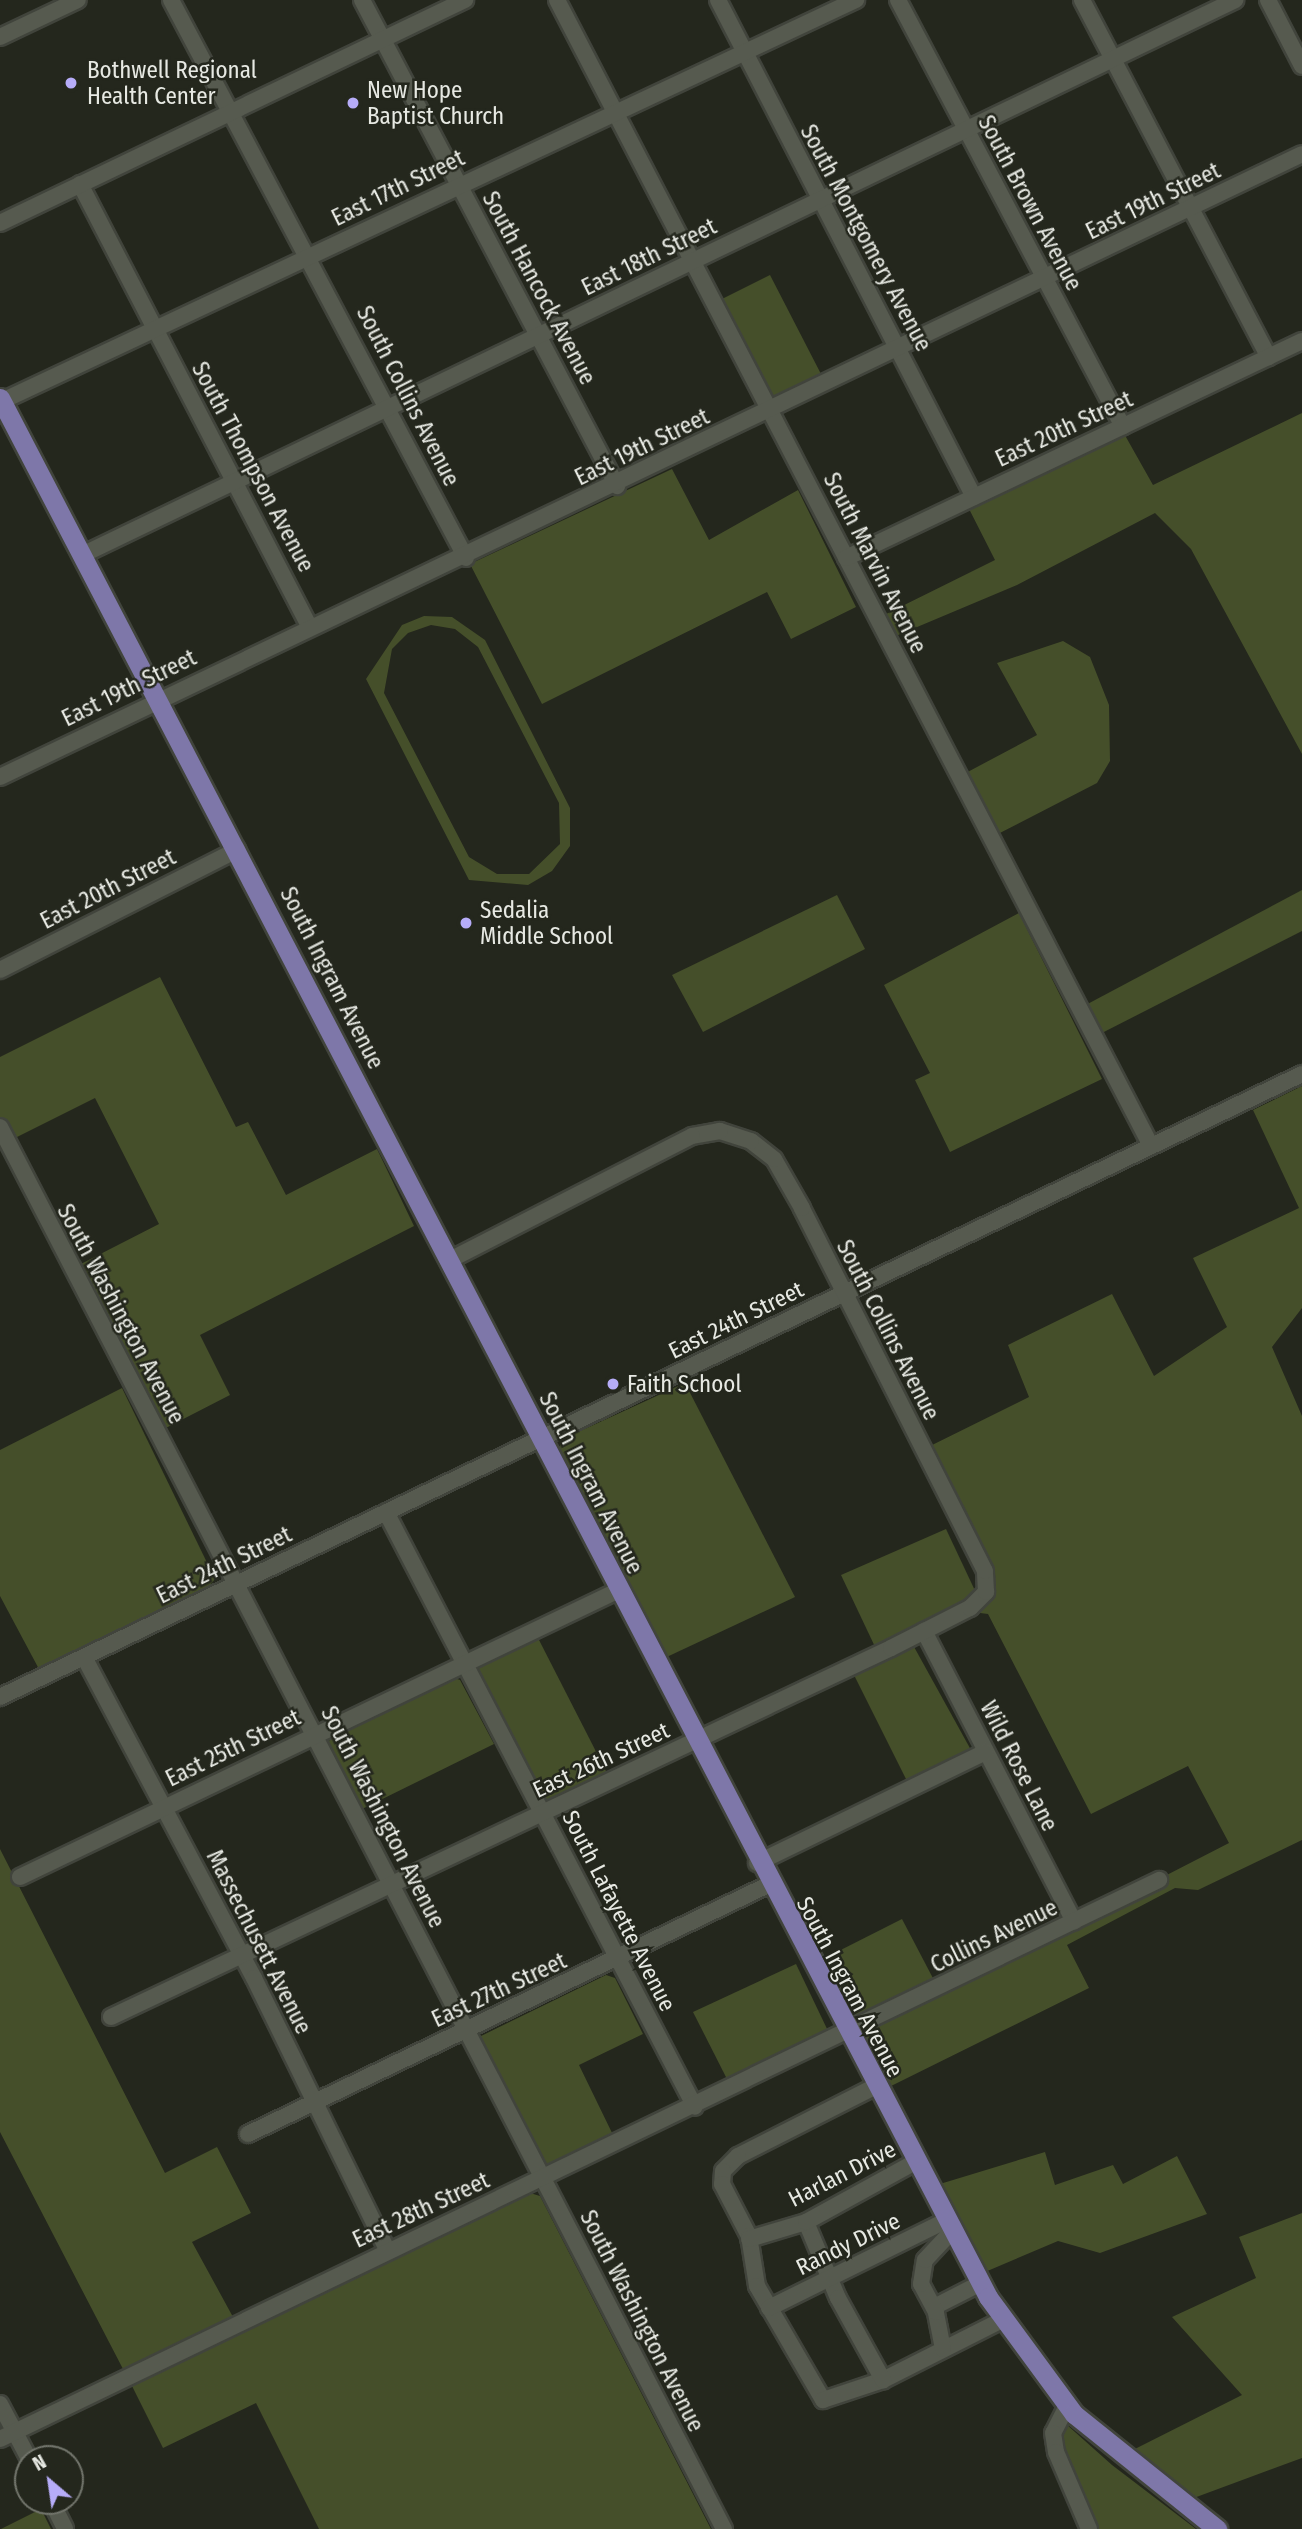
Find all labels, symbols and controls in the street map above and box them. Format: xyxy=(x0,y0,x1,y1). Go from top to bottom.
place label: Bothwell Regional Health Center xyxy=(87,56,257,110)
marker: Bothwell Regional Health Center xyxy=(61,73,81,93)
place label: New Hope Baptist Church xyxy=(367,76,504,130)
marker: New Hope Baptist Church xyxy=(345,95,361,111)
street label: South Brown Avenue xyxy=(972,111,1088,295)
street label: South Montgomery Avenue xyxy=(794,120,938,356)
street label: East 17th Street xyxy=(327,144,469,232)
street label: East 19th Street xyxy=(1081,157,1225,245)
street label: South Hancock Avenue xyxy=(476,187,602,389)
street label: East 18th Street xyxy=(577,212,721,302)
street label: South Collins Avenue xyxy=(351,301,465,491)
street label: South Thompson Avenue xyxy=(186,357,320,577)
street label: East 20th Street xyxy=(991,385,1137,473)
street label: East 19th Street xyxy=(570,403,714,491)
street label: South Marvin Avenue xyxy=(818,468,932,658)
street label: East 19th Street xyxy=(57,644,201,732)
street label: East 20th Street xyxy=(36,843,180,935)
street label: South Ingram Avenue xyxy=(274,882,390,1074)
place label: Sedalia Middle School xyxy=(480,896,613,950)
marker: Sedalia Middle School xyxy=(458,915,474,931)
street label: South Washington Avenue xyxy=(51,1199,191,1429)
street label: South Collins Avenue xyxy=(831,1235,945,1425)
street label: East 24th Street xyxy=(664,1275,808,1365)
place label: Faith School xyxy=(627,1370,741,1398)
marker: Faith School xyxy=(605,1376,621,1392)
street label: South Ingram Avenue xyxy=(533,1387,649,1579)
street label: East 24th Street xyxy=(152,1520,296,1610)
street label: Wild Rose Lane xyxy=(974,1696,1064,1836)
street label: South Washington Avenue xyxy=(315,1702,451,1932)
street label: East 25th Street xyxy=(161,1703,305,1793)
street label: East 26th Street xyxy=(528,1716,674,1804)
street label: South Lafayette Avenue xyxy=(556,1806,682,2016)
street label: Massechusett Avenue xyxy=(201,1845,317,2039)
street label: South Ingram Avenue xyxy=(791,1892,909,2082)
street label: Collins Avenue xyxy=(926,1893,1062,1979)
street label: East 27th Street xyxy=(427,1947,571,2033)
street label: Harlan Drive xyxy=(784,2135,900,2213)
street label: East 28th Street xyxy=(348,2166,494,2254)
street label: South Washington Avenue xyxy=(574,2206,710,2436)
street label: Randy Drive xyxy=(791,2207,905,2281)
north arrow xyxy=(14,2445,84,2515)
text: N xyxy=(29,2450,50,2476)

